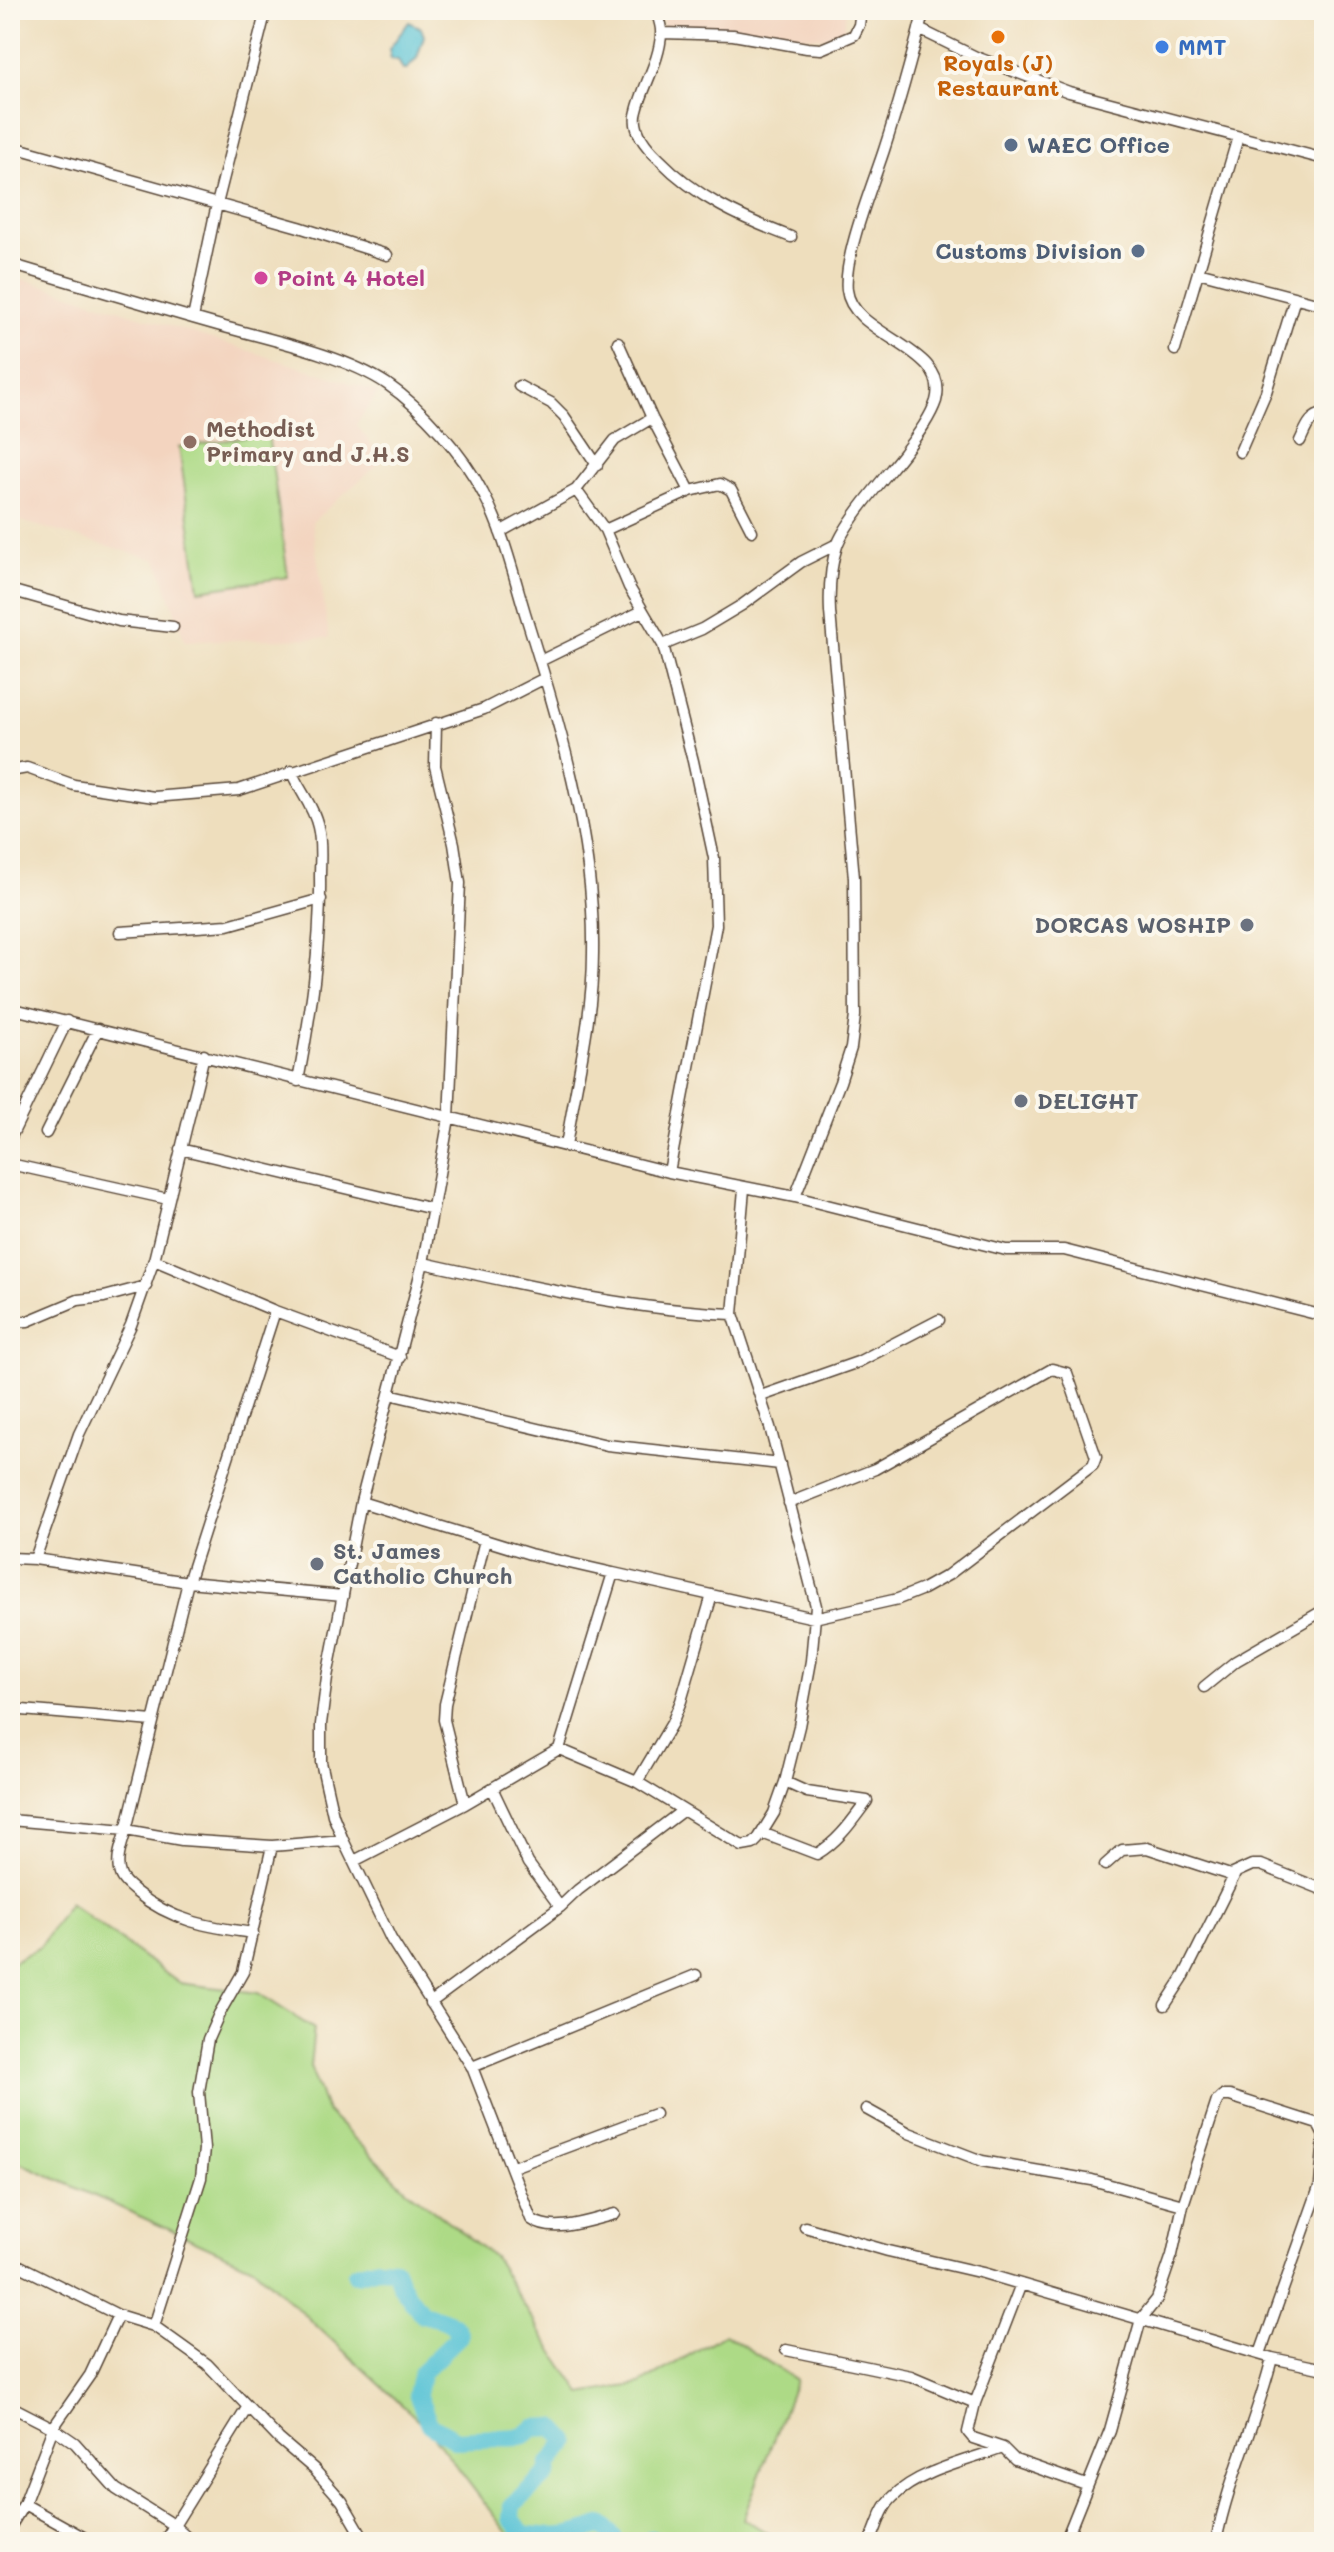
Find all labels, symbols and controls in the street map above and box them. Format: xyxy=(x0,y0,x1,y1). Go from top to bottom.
marker: Royals (J) Restaurant xyxy=(989,28,1007,46)
place label: MMT xyxy=(1178,32,1227,61)
marker: MMT xyxy=(1153,38,1171,56)
place label: Royals (J) Restaurant xyxy=(937,48,1060,102)
place label: WAEC Office xyxy=(1027,130,1170,159)
marker: WAEC Office xyxy=(1002,136,1020,154)
place label: Customs Division xyxy=(935,236,1122,265)
marker: Customs Division xyxy=(1129,242,1147,260)
place label: Point 4 Hotel xyxy=(277,263,425,292)
marker: Point 4 Hotel xyxy=(252,269,270,287)
place label: Methodist Primary and J.H.S xyxy=(206,414,410,468)
marker: Methodist Primary and J.H.S xyxy=(181,433,199,451)
place label: DORCAS WOSHIP xyxy=(1034,910,1231,939)
marker: DORCAS WOSHIP xyxy=(1238,916,1256,934)
place label: DELIGHT xyxy=(1037,1086,1139,1115)
marker: DELIGHT xyxy=(1012,1092,1030,1110)
place label: St. James Catholic Church xyxy=(333,1536,512,1590)
marker: St. James Catholic Church xyxy=(308,1555,326,1573)

